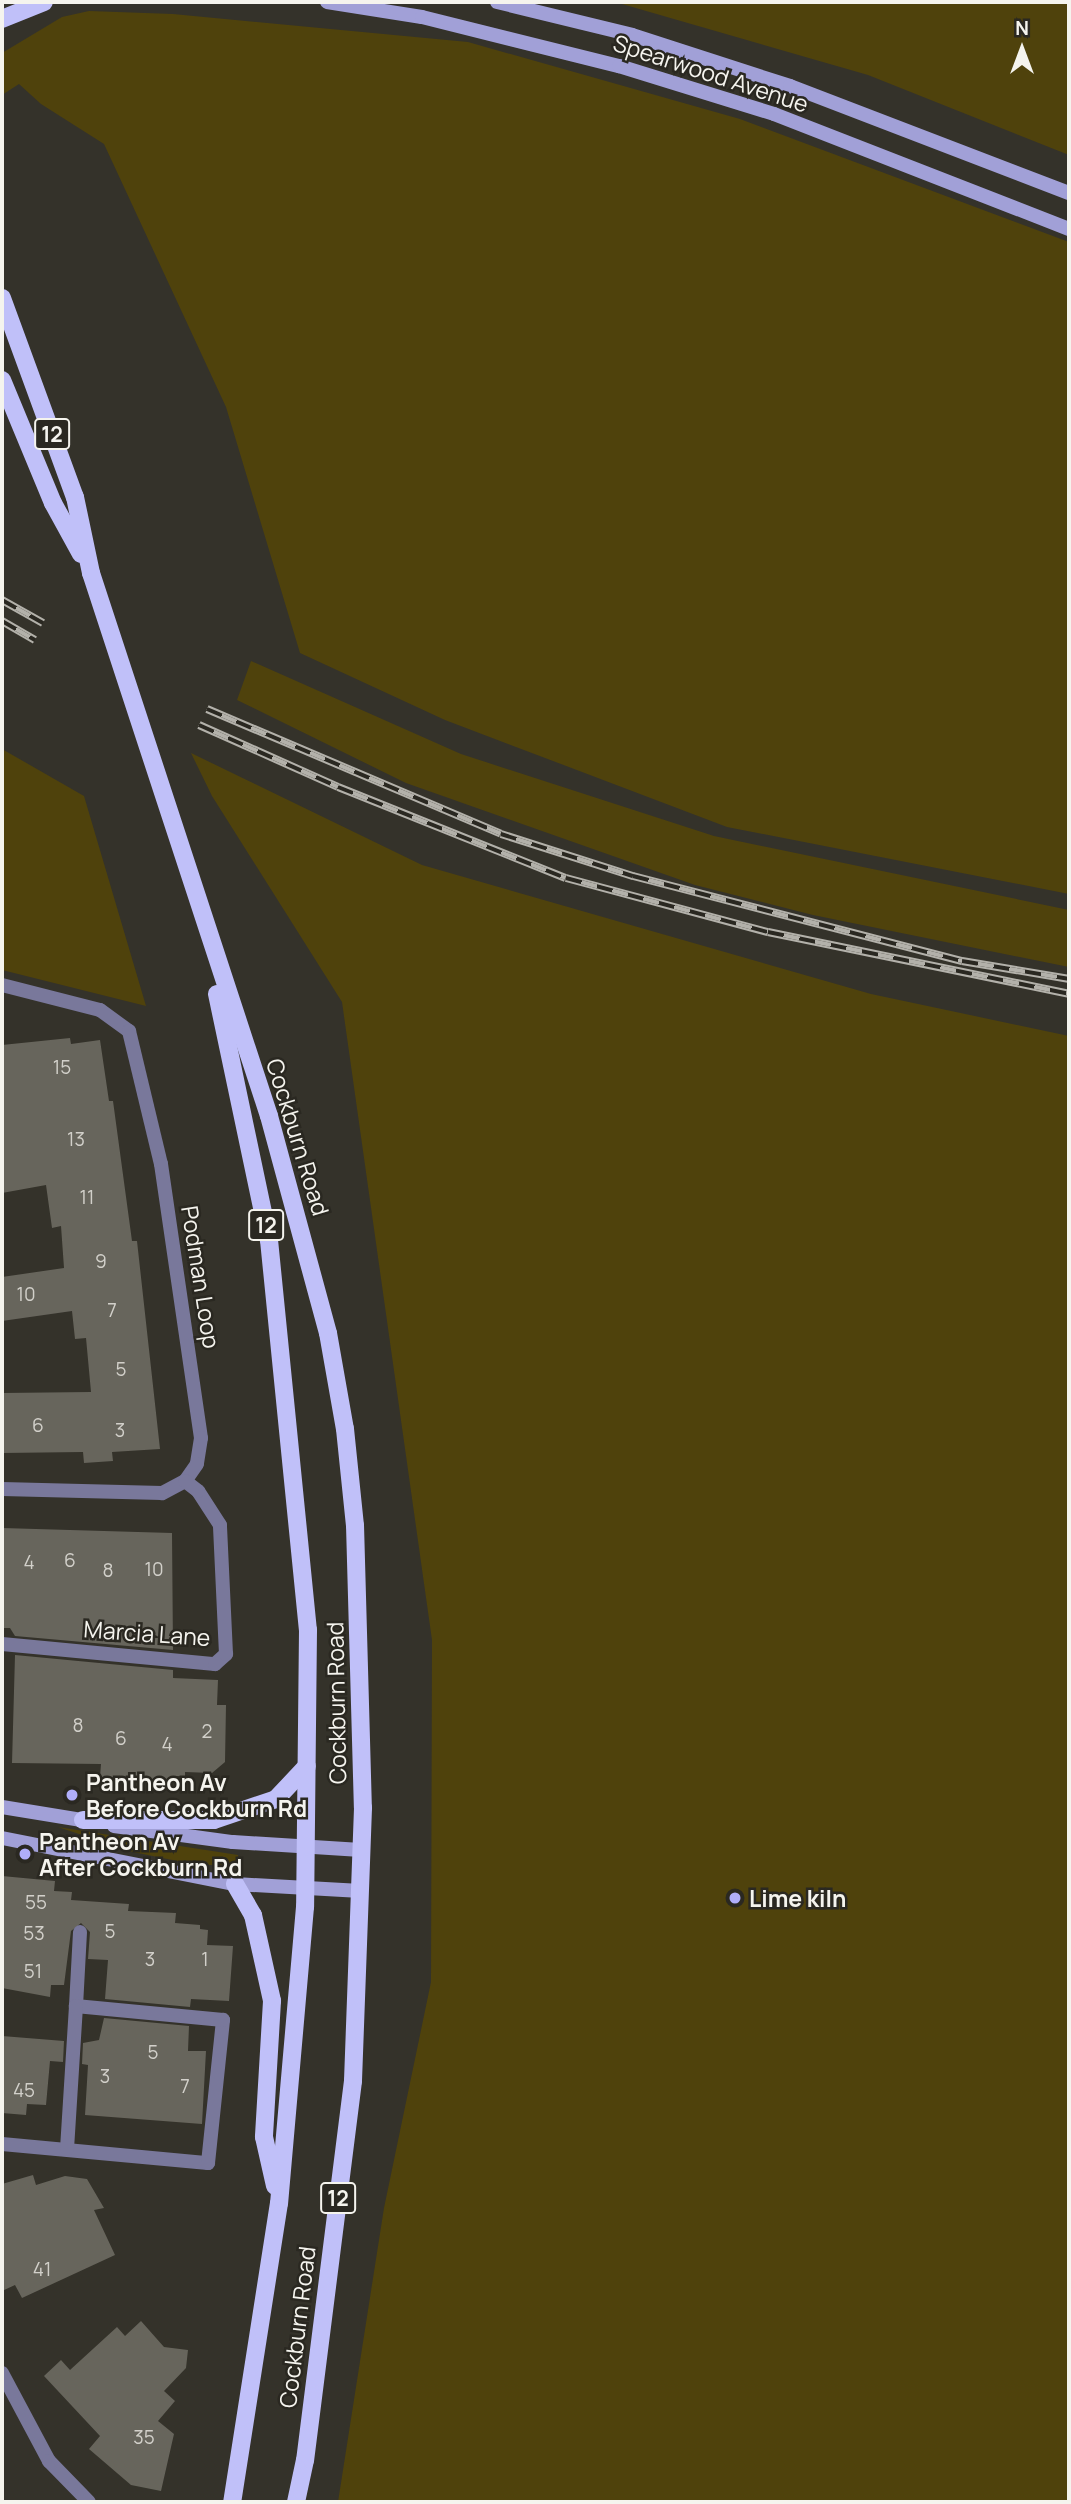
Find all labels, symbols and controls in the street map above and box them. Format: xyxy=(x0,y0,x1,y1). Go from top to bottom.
north arrow xyxy=(987,14,1057,84)
text: N xyxy=(1015,15,1029,41)
street label: Spearwood Avenue xyxy=(610,28,812,118)
road number: 12 xyxy=(33,416,71,452)
street label: Cockburn Road xyxy=(261,1055,335,1219)
house number: 15 xyxy=(53,1057,71,1079)
house number: 13 xyxy=(67,1129,85,1151)
house number: 11 xyxy=(80,1187,94,1209)
street label: Podman Loop xyxy=(176,1204,226,1350)
road number: 12 xyxy=(247,1208,285,1242)
house number: 9 xyxy=(95,1251,107,1273)
house number: 10 xyxy=(17,1284,35,1306)
house number: 7 xyxy=(107,1300,117,1322)
house number: 5 xyxy=(116,1359,126,1381)
house number: 6 xyxy=(32,1415,44,1437)
house number: 3 xyxy=(115,1420,125,1442)
house number: 6 xyxy=(64,1550,76,1572)
house number: 4 xyxy=(23,1552,35,1574)
house number: 10 xyxy=(145,1559,163,1581)
house number: 8 xyxy=(102,1560,114,1582)
street label: Marcia Lane xyxy=(83,1615,211,1651)
street label: Cockburn Road xyxy=(321,1622,351,1784)
house number: 8 xyxy=(72,1715,84,1737)
house number: 2 xyxy=(202,1721,212,1743)
house number: 6 xyxy=(115,1728,127,1750)
house number: 4 xyxy=(161,1734,173,1756)
place label: Pantheon Av Before Cockburn Rd xyxy=(86,1768,307,1822)
marker: Pantheon Av Before Cockburn Rd xyxy=(64,1787,80,1803)
place label: Pantheon Av After Cockburn Rd xyxy=(39,1827,242,1881)
marker: Pantheon Av After Cockburn Rd xyxy=(17,1846,33,1862)
place label: Lime kiln xyxy=(749,1884,846,1912)
marker: Lime kiln xyxy=(727,1890,743,1906)
house number: 55 xyxy=(25,1892,47,1914)
house number: 5 xyxy=(105,1921,115,1943)
house number: 53 xyxy=(23,1923,45,1945)
house number: 3 xyxy=(145,1949,155,1971)
house number: 1 xyxy=(201,1949,209,1971)
house number: 51 xyxy=(24,1961,42,1983)
house number: 5 xyxy=(148,2042,158,2064)
house number: 3 xyxy=(100,2066,110,2088)
house number: 7 xyxy=(180,2076,190,2098)
house number: 45 xyxy=(13,2080,35,2102)
road number: 12 xyxy=(319,2180,357,2216)
street label: Cockburn Road xyxy=(273,2245,321,2409)
house number: 41 xyxy=(33,2259,51,2281)
house number: 35 xyxy=(133,2427,155,2449)

